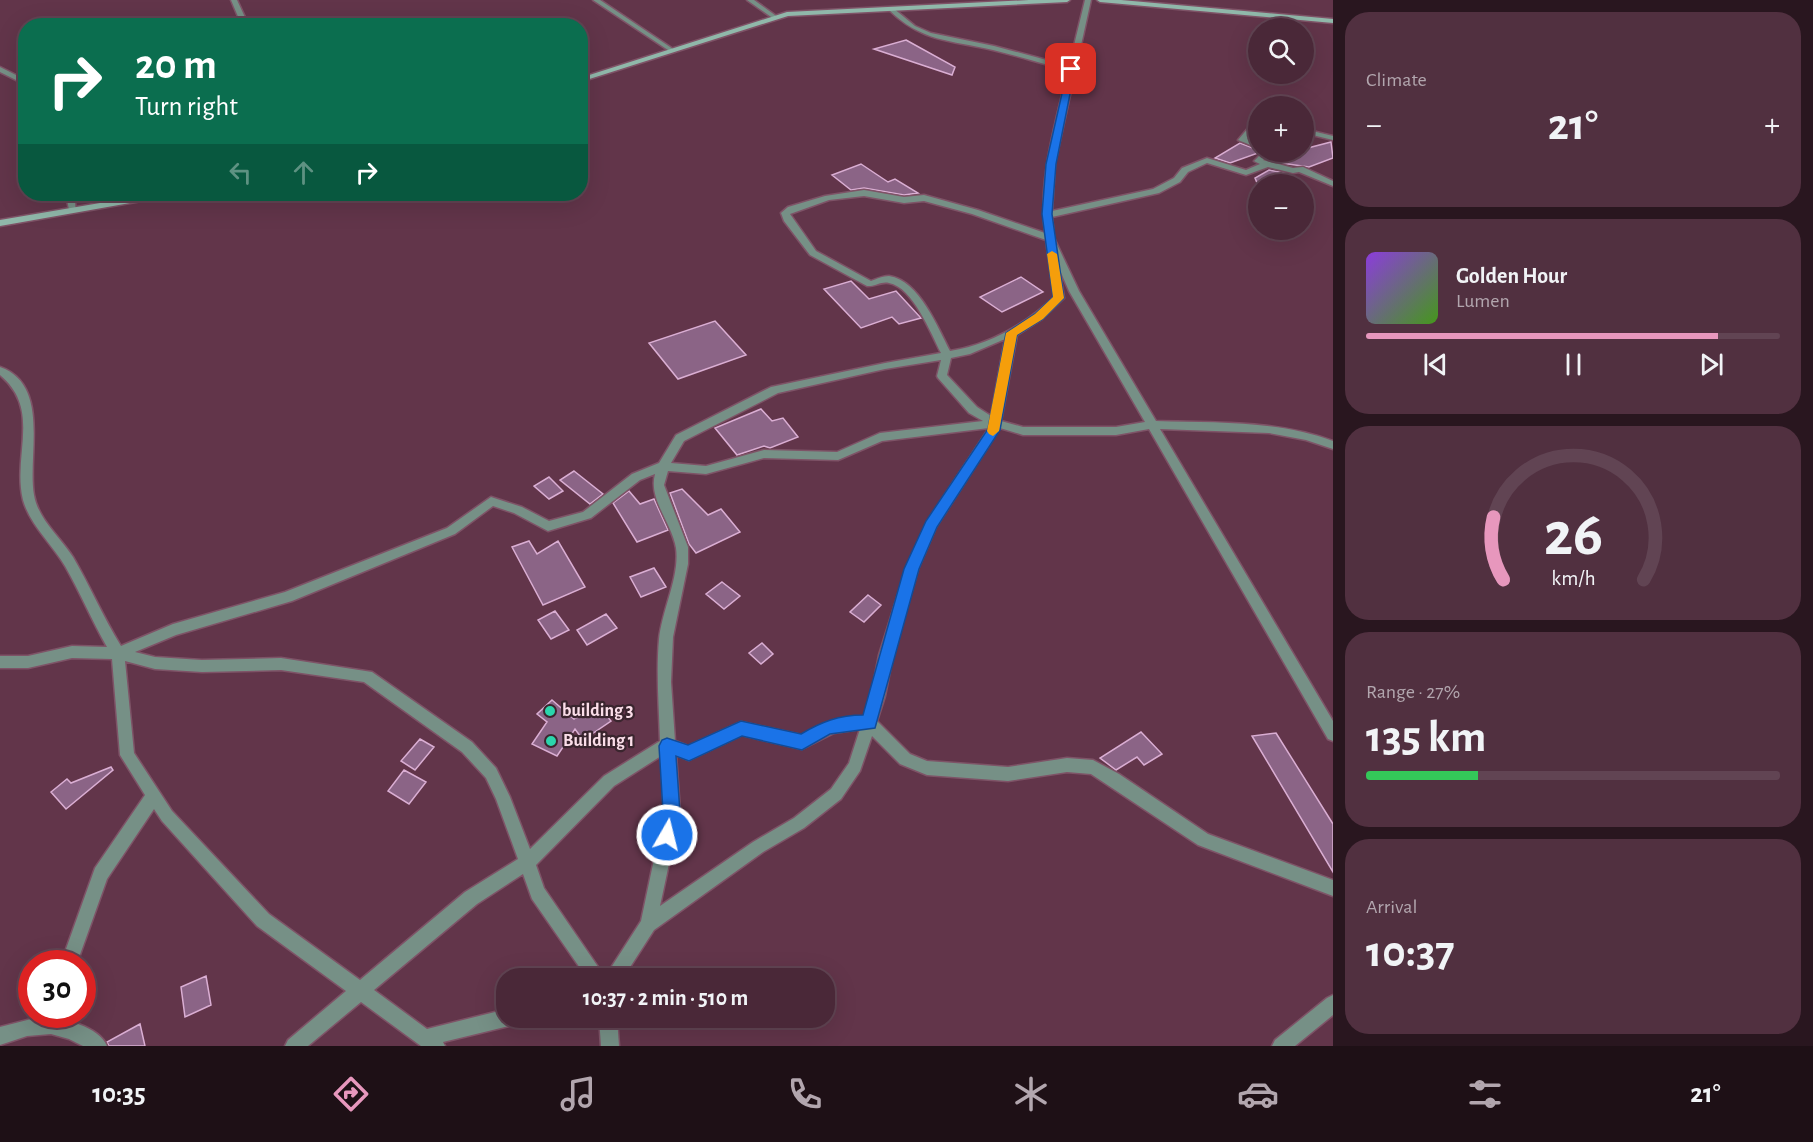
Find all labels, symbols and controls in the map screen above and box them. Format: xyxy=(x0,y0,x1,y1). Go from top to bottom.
map controls xyxy=(1248,18,1314,240)
button: search xyxy=(1248,18,1314,84)
icon: right xyxy=(36,42,114,120)
pin xyxy=(1045,43,1096,94)
text: 20 m xyxy=(135,44,217,86)
icon: arrive xyxy=(1054,52,1087,85)
text: Climate xyxy=(1366,70,1427,90)
text: Turn right xyxy=(135,93,238,120)
button: + xyxy=(1248,96,1314,162)
text: 21° xyxy=(1548,103,1598,148)
text: − xyxy=(1366,109,1382,142)
text: + xyxy=(1764,109,1780,142)
icon: left xyxy=(224,156,257,189)
icon: ahead xyxy=(287,156,320,189)
icon: right xyxy=(350,156,383,189)
button: − xyxy=(1248,174,1314,240)
text: Golden Hour xyxy=(1456,265,1567,287)
text: Lumen xyxy=(1456,291,1510,311)
icon: previous xyxy=(1419,348,1452,381)
icon: pause xyxy=(1557,348,1590,381)
icon: next xyxy=(1695,348,1728,381)
text: 26 xyxy=(1543,504,1603,566)
text: km/h xyxy=(1551,568,1595,589)
text: Range · 27% xyxy=(1366,682,1460,702)
place label: building 3 xyxy=(562,702,634,720)
marker: building 3 xyxy=(543,704,557,718)
text: 135 km xyxy=(1366,715,1486,760)
place label: Building 1 xyxy=(563,732,634,750)
marker: Building 1 xyxy=(544,734,558,748)
position arrow xyxy=(635,803,699,867)
text: Arrival xyxy=(1366,897,1417,917)
text: 10:37 xyxy=(1366,930,1455,975)
speed limit sign: 30 xyxy=(18,950,96,1028)
text: 10:37 · 2 min · 510 m xyxy=(583,987,748,1009)
icon: directions xyxy=(330,1073,372,1115)
icon: music xyxy=(557,1073,599,1115)
icon: phone xyxy=(784,1073,826,1115)
icon: climate xyxy=(1010,1073,1052,1115)
icon: car xyxy=(1237,1073,1279,1115)
icon: filters xyxy=(1464,1073,1506,1115)
text: 10:35 xyxy=(92,1080,146,1107)
text: 21° xyxy=(1690,1080,1721,1107)

